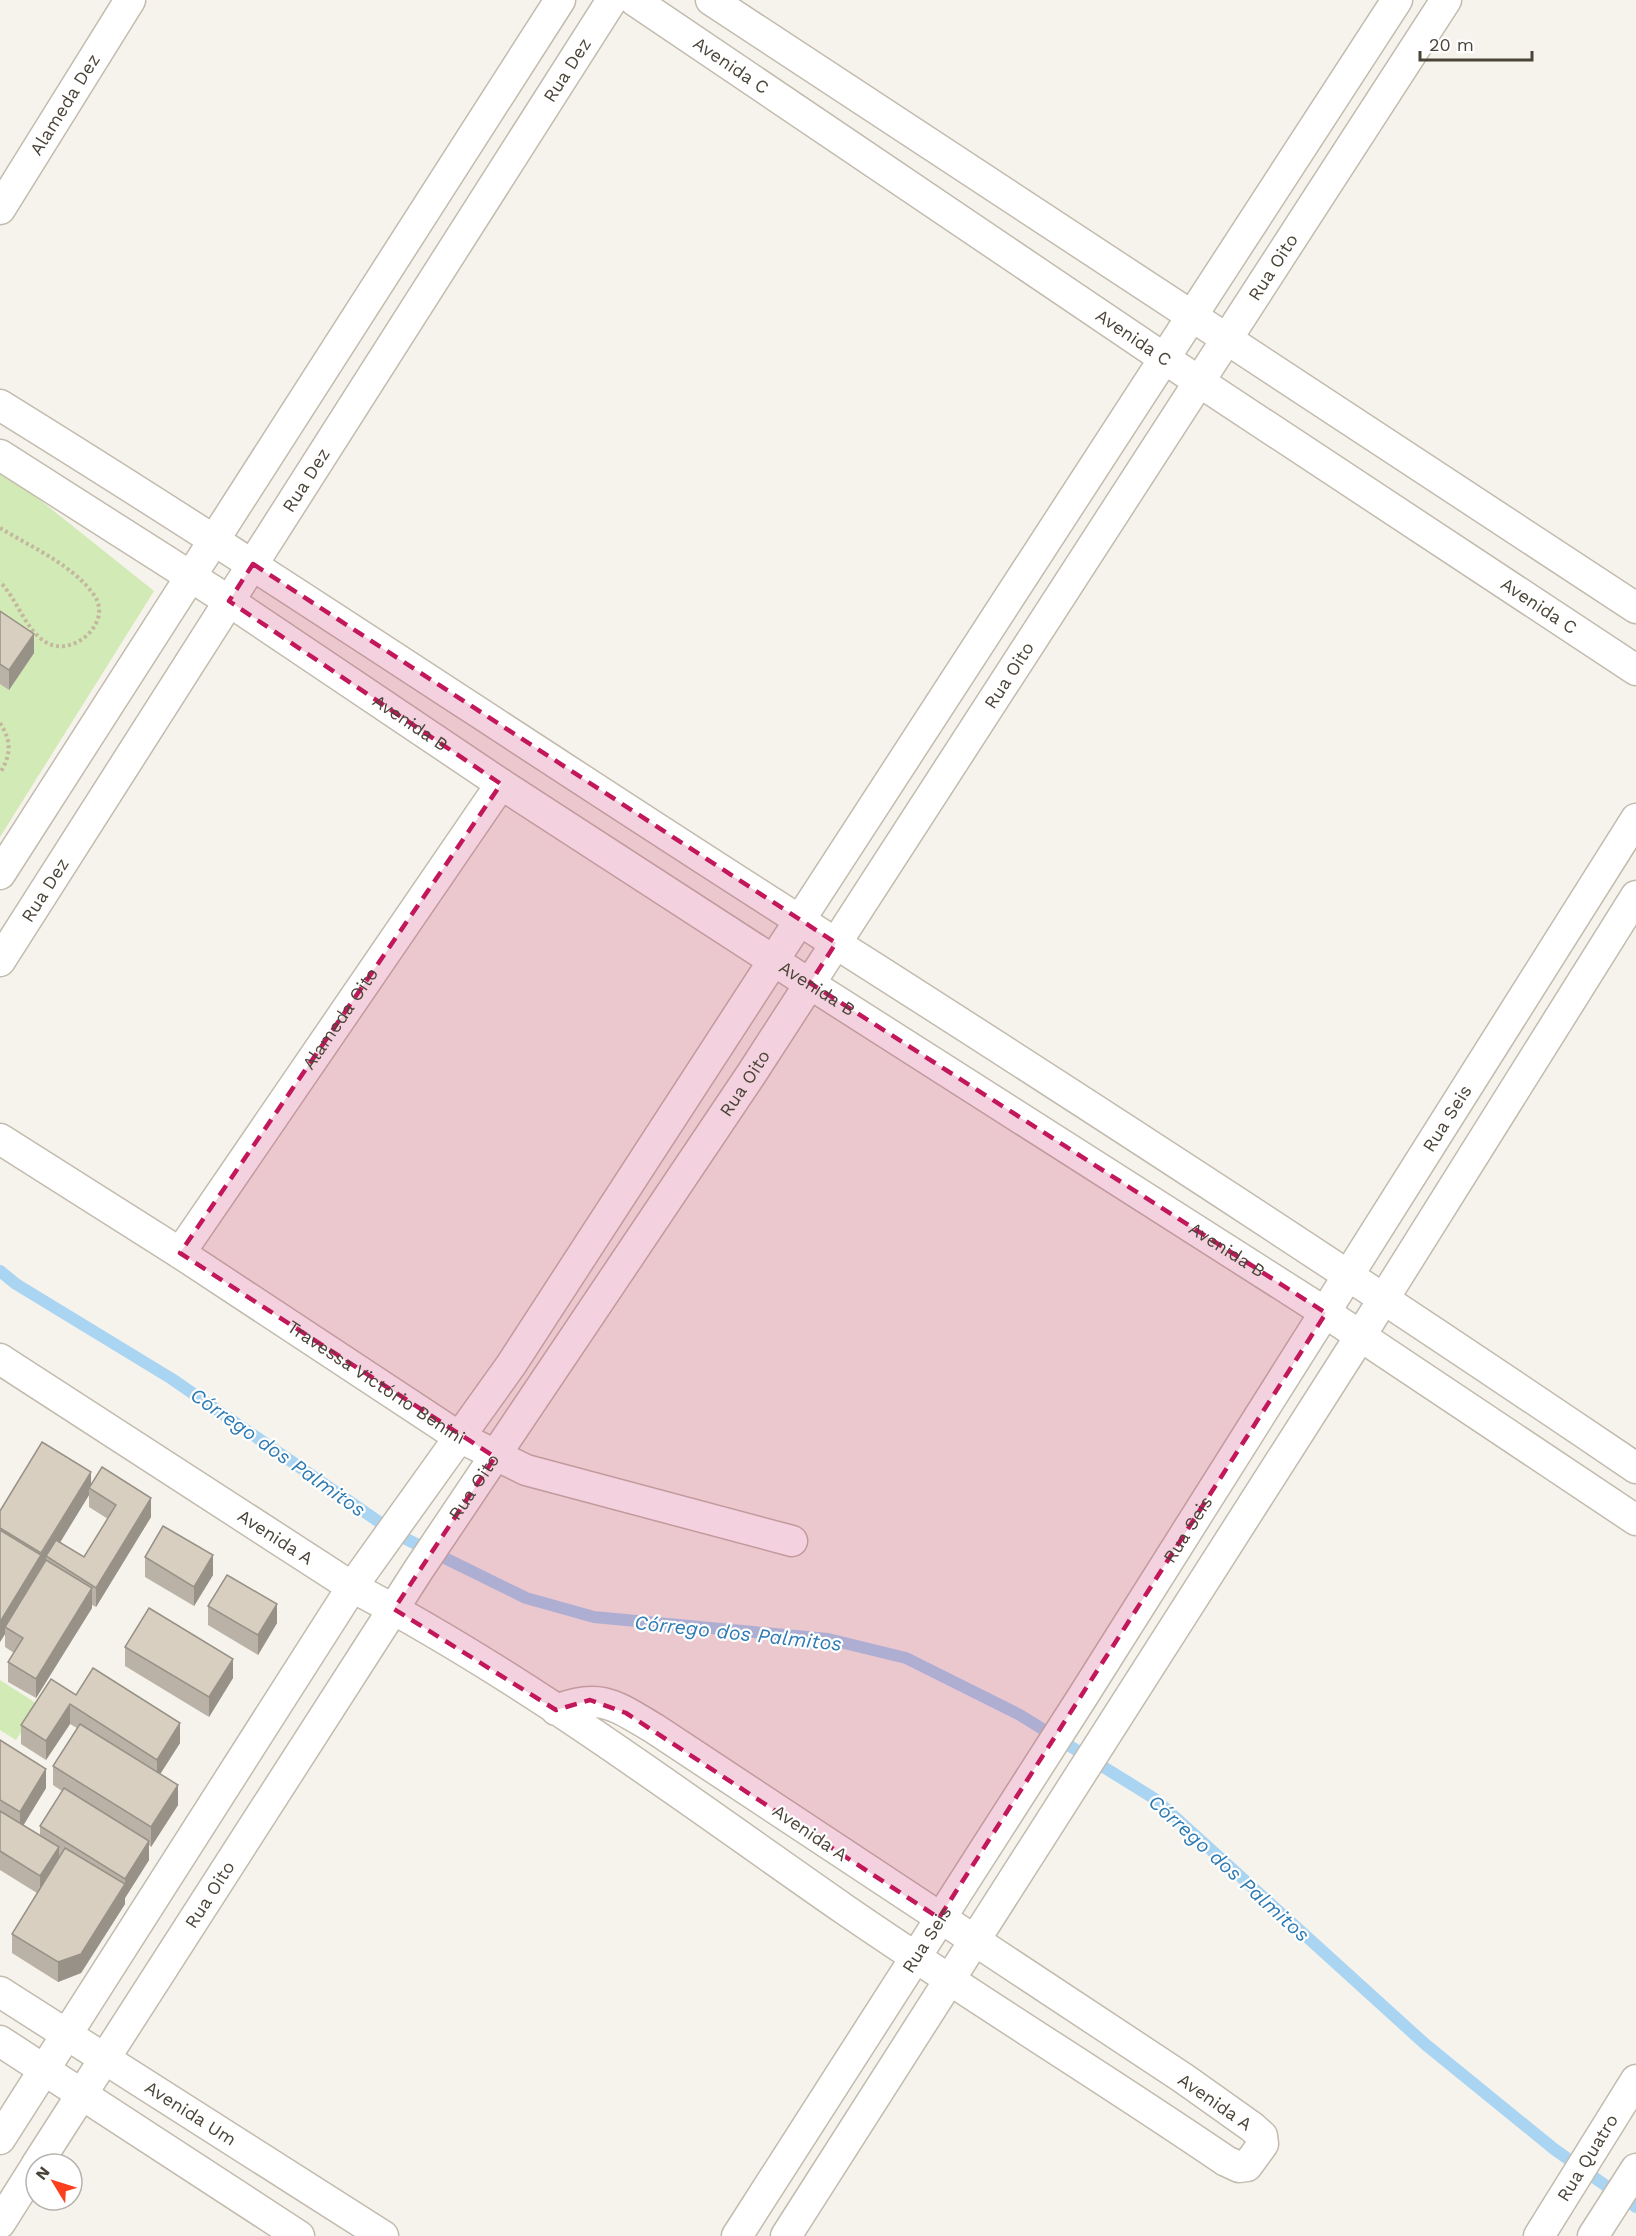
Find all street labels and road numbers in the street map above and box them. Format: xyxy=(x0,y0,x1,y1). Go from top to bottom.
street label: Avenida C xyxy=(689,32,773,98)
street label: Rua Dez xyxy=(539,34,595,106)
street label: Alameda Dez xyxy=(25,50,104,159)
street label: Rua Oito xyxy=(1243,230,1302,304)
street label: Avenida C xyxy=(1092,304,1176,370)
street label: Rua Dez xyxy=(278,444,334,516)
street label: Avenida C xyxy=(1497,573,1581,638)
street label: Rua Oito xyxy=(979,638,1038,712)
street label: Avenida B xyxy=(369,690,452,755)
street label: Rua Dez xyxy=(17,854,73,926)
street label: Avenida B xyxy=(776,956,859,1020)
street label: Alameda Oito xyxy=(298,963,382,1073)
street label: Rua Oito xyxy=(715,1046,774,1120)
street label: Rua Seis xyxy=(1418,1081,1476,1156)
street label: Avenida B xyxy=(1185,1217,1269,1281)
street label: Travessa Victório Benini xyxy=(283,1316,468,1448)
street label: Rua Oito xyxy=(444,1449,503,1524)
street label: Rua Seis xyxy=(1159,1492,1216,1567)
street label: Avenida A xyxy=(234,1505,317,1569)
street label: Avenida A xyxy=(769,1800,852,1865)
street label: Rua Oito xyxy=(180,1857,239,1932)
street label: Rua Seis xyxy=(897,1902,956,1977)
street label: Avenida A xyxy=(1174,2069,1256,2135)
street label: Avenida Um xyxy=(141,2076,240,2150)
street label: Rua Quatro xyxy=(1552,2110,1622,2205)

